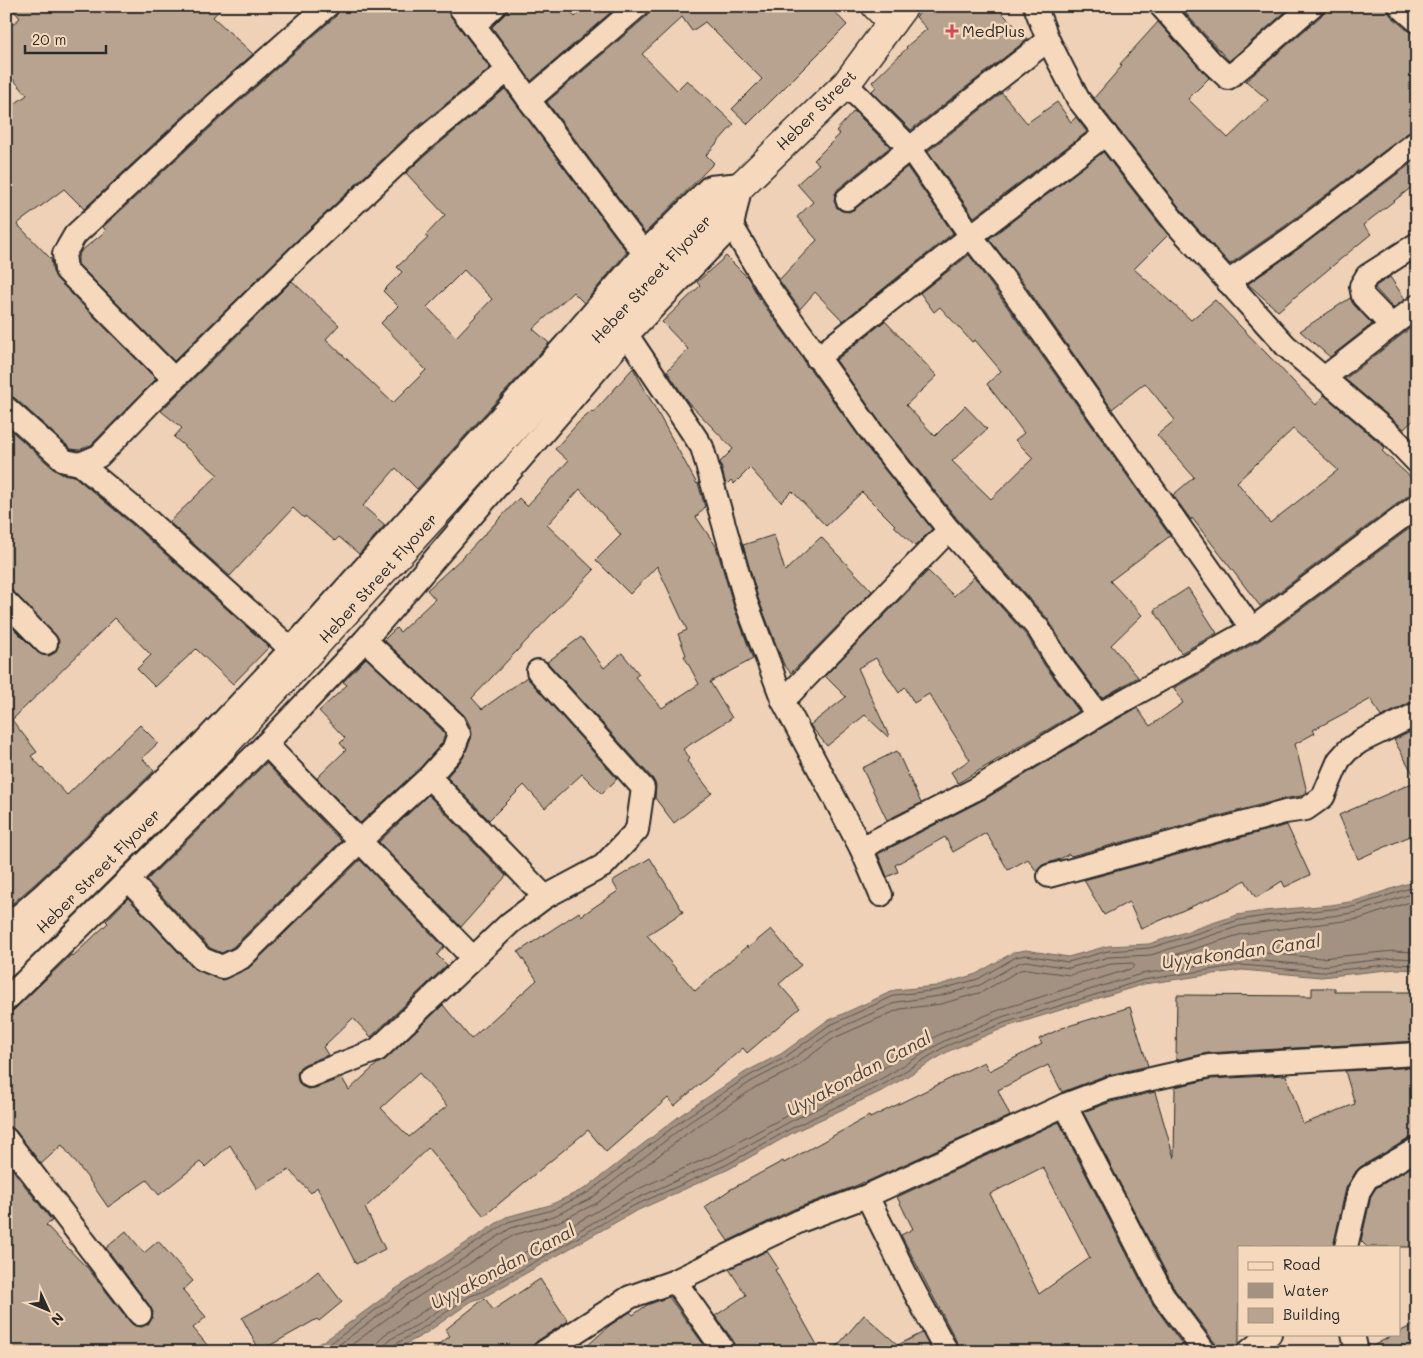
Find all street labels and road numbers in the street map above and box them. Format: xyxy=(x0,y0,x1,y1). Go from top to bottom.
street label: Heber Street xyxy=(771,65,860,154)
street label: Heber Street Flyover xyxy=(586,210,716,347)
street label: Heber Street Flyover xyxy=(314,508,442,647)
street label: Heber Street Flyover xyxy=(31,804,164,937)

